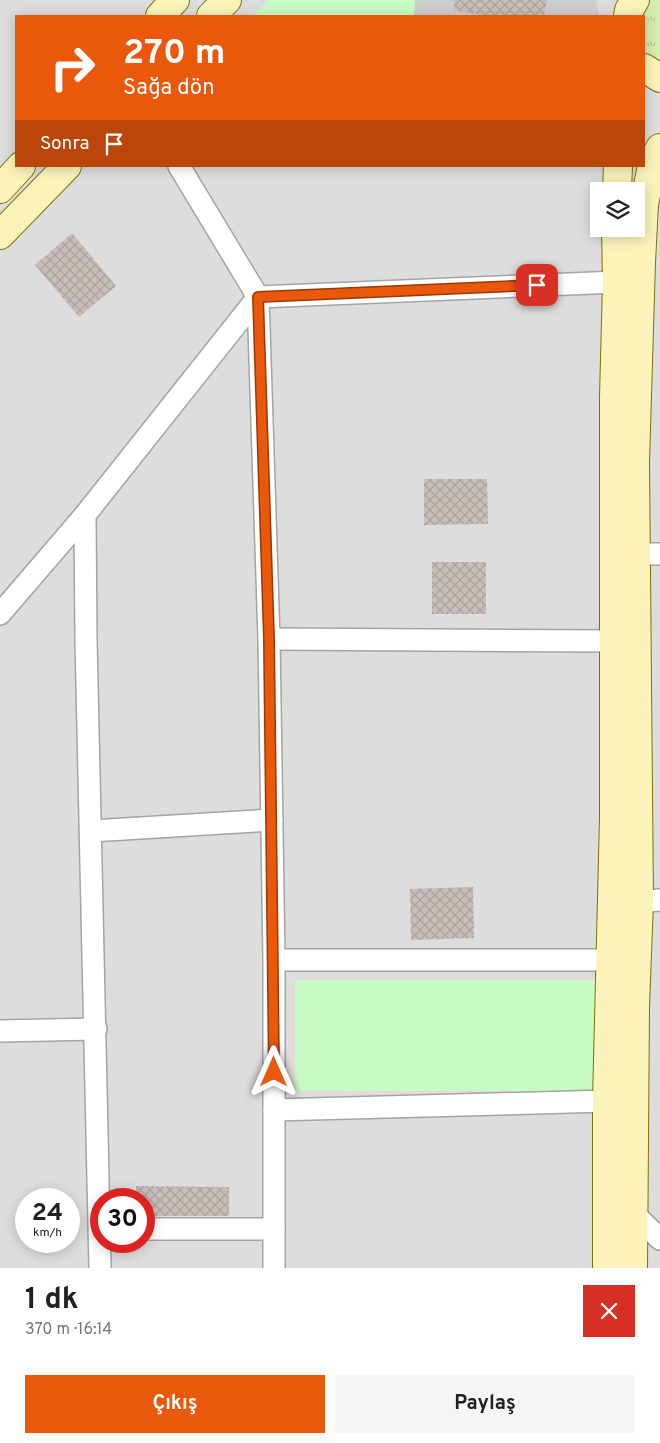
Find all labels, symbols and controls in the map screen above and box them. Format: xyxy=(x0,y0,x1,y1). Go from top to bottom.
text: 270 m xyxy=(123,32,225,76)
icon: right xyxy=(40,35,105,100)
text: Sağa dön xyxy=(123,75,215,102)
icon: arrive xyxy=(100,130,128,158)
text: Sonra xyxy=(40,132,90,156)
map controls xyxy=(590,182,645,237)
button: layers xyxy=(590,182,645,237)
pin xyxy=(516,264,558,306)
icon: arrive xyxy=(523,271,551,299)
position arrow xyxy=(247,1045,299,1097)
speed limit sign: 30 xyxy=(90,1188,155,1253)
text: 24 xyxy=(32,1198,63,1230)
text: km/h xyxy=(33,1225,62,1241)
text: 1 dk xyxy=(25,1282,79,1319)
button: close xyxy=(583,1285,635,1337)
text: 370 m · 16:14 xyxy=(25,1320,112,1340)
button: Çıkış xyxy=(25,1375,325,1433)
button: Paylaş xyxy=(335,1375,635,1433)

